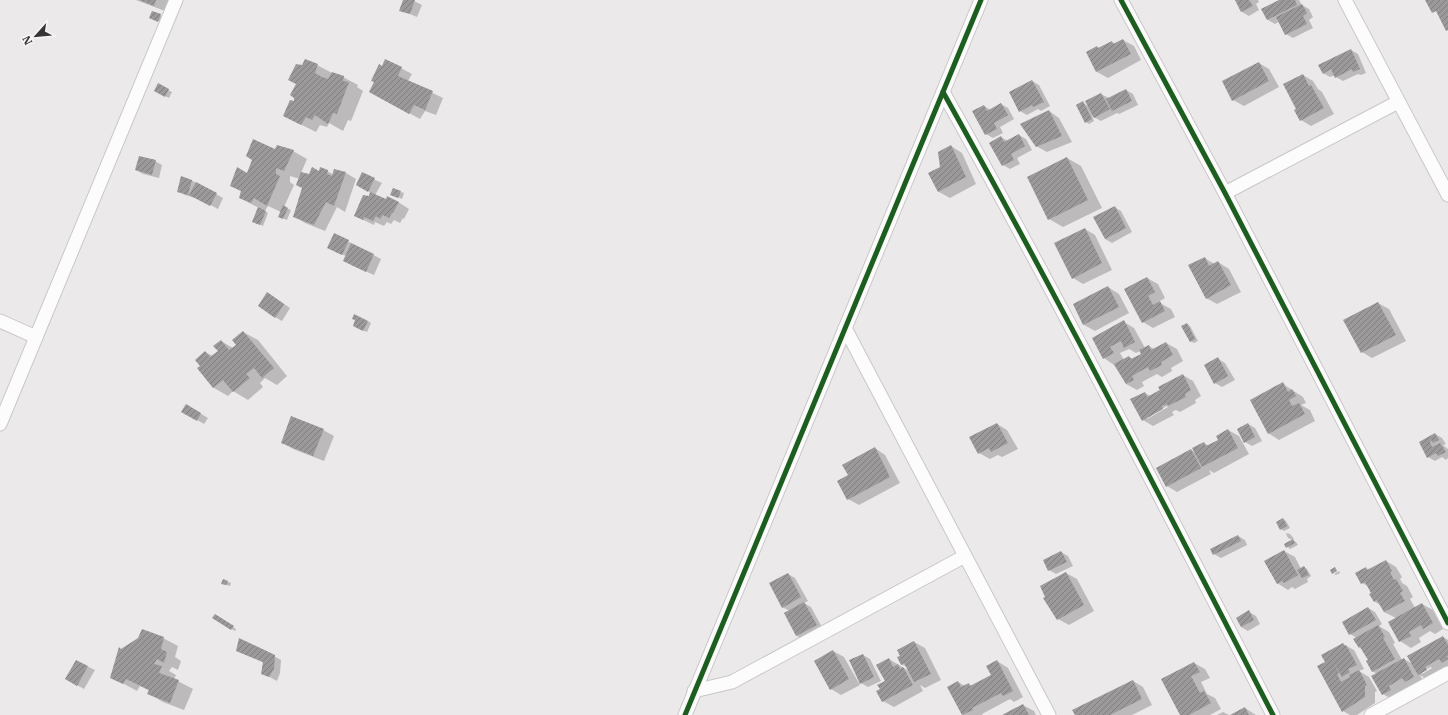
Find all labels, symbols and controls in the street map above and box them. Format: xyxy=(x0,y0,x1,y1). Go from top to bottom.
north arrow xyxy=(16,16,56,56)
text: N xyxy=(19,33,35,48)

